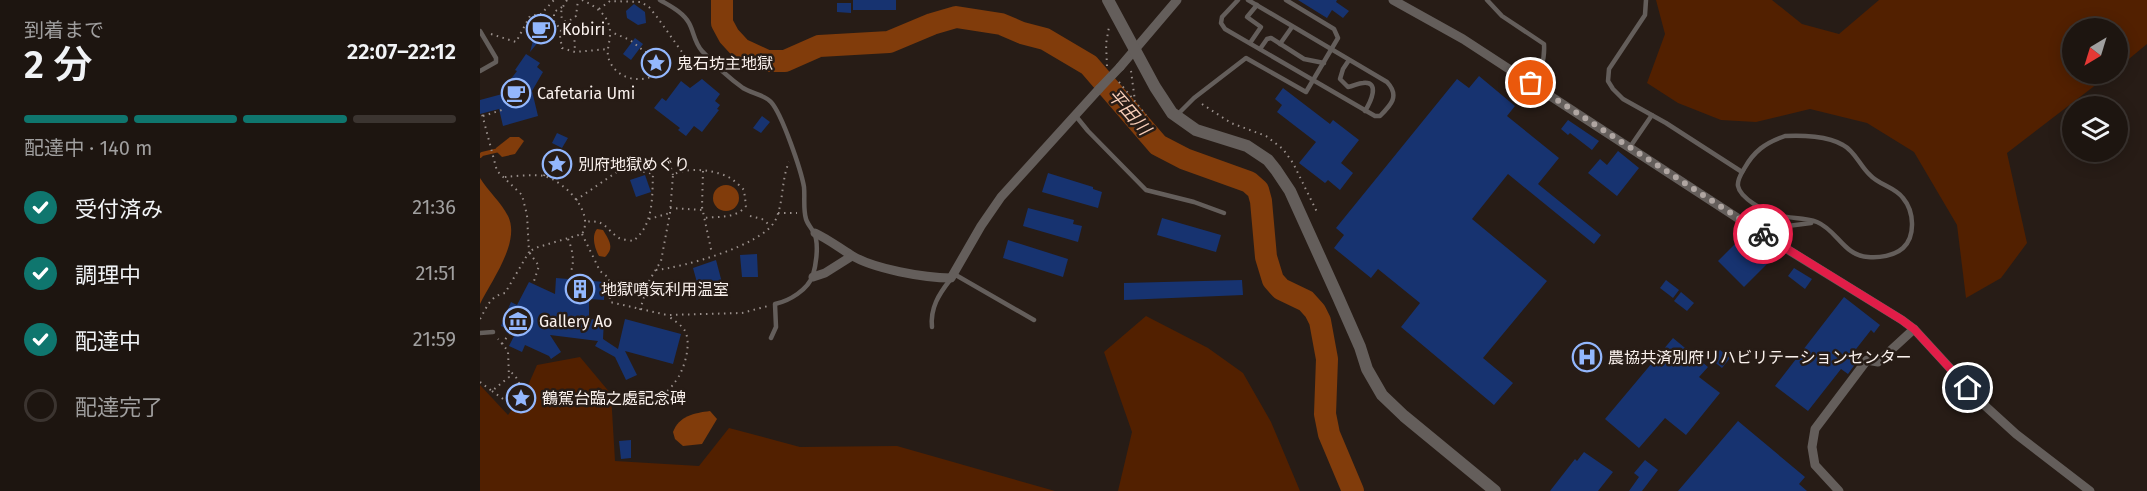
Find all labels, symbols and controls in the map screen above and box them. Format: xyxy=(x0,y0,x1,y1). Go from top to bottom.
cafe icon: Kobiri xyxy=(525,13,557,45)
text: 到着まで xyxy=(24,18,104,42)
north arrow xyxy=(2062,18,2128,84)
map controls xyxy=(2062,18,2128,162)
place label: Kobiri xyxy=(562,20,605,39)
text: 22:07–22:12 xyxy=(347,38,456,65)
text: 2 分 xyxy=(24,42,92,88)
place icon: 鬼石坊主地獄 xyxy=(640,47,672,79)
place label: 鬼石坊主地獄 xyxy=(677,54,773,73)
pin xyxy=(1505,57,1556,108)
icon: bag xyxy=(1514,66,1547,99)
cafe icon: Cafetaria Umi xyxy=(500,77,532,109)
place label: Cafetaria Umi xyxy=(537,84,635,103)
water label: 平田川 xyxy=(1103,84,1156,141)
button: layers xyxy=(2062,96,2128,162)
text: 配達中 · 140 m xyxy=(24,136,152,160)
place icon: 別府地獄めぐり xyxy=(541,148,573,180)
place label: 別府地獄めぐり xyxy=(578,155,690,174)
icon: check xyxy=(24,191,57,224)
text: 21:36 xyxy=(412,195,456,219)
text: 受付済み xyxy=(75,196,163,223)
courier xyxy=(1733,204,1793,264)
icon: bike xyxy=(1747,218,1780,251)
icon: check xyxy=(24,257,57,290)
text: 21:51 xyxy=(415,261,456,285)
text: 調理中 xyxy=(75,262,141,289)
building icon: 地獄噴気利用温室 xyxy=(564,273,596,305)
place label: 地獄噴気利用温室 xyxy=(601,280,729,299)
museum icon: Gallery Ao xyxy=(502,305,534,337)
place label: Gallery Ao xyxy=(539,312,612,331)
icon: check xyxy=(24,323,57,356)
text: 21:59 xyxy=(413,327,456,351)
text: 配達中 xyxy=(75,328,141,355)
hospital icon: 農協共済別府リハビリテーションセンター xyxy=(1571,341,1603,373)
place label: 農協共済別府リハビリテーションセンター xyxy=(1608,348,1912,367)
pin xyxy=(1942,362,1993,413)
icon: home xyxy=(1951,371,1984,404)
place icon: 鶴駕台臨之處記念碑 xyxy=(505,382,537,414)
place label: 鶴駕台臨之處記念碑 xyxy=(542,389,686,408)
text: 配達完了 xyxy=(75,394,163,421)

